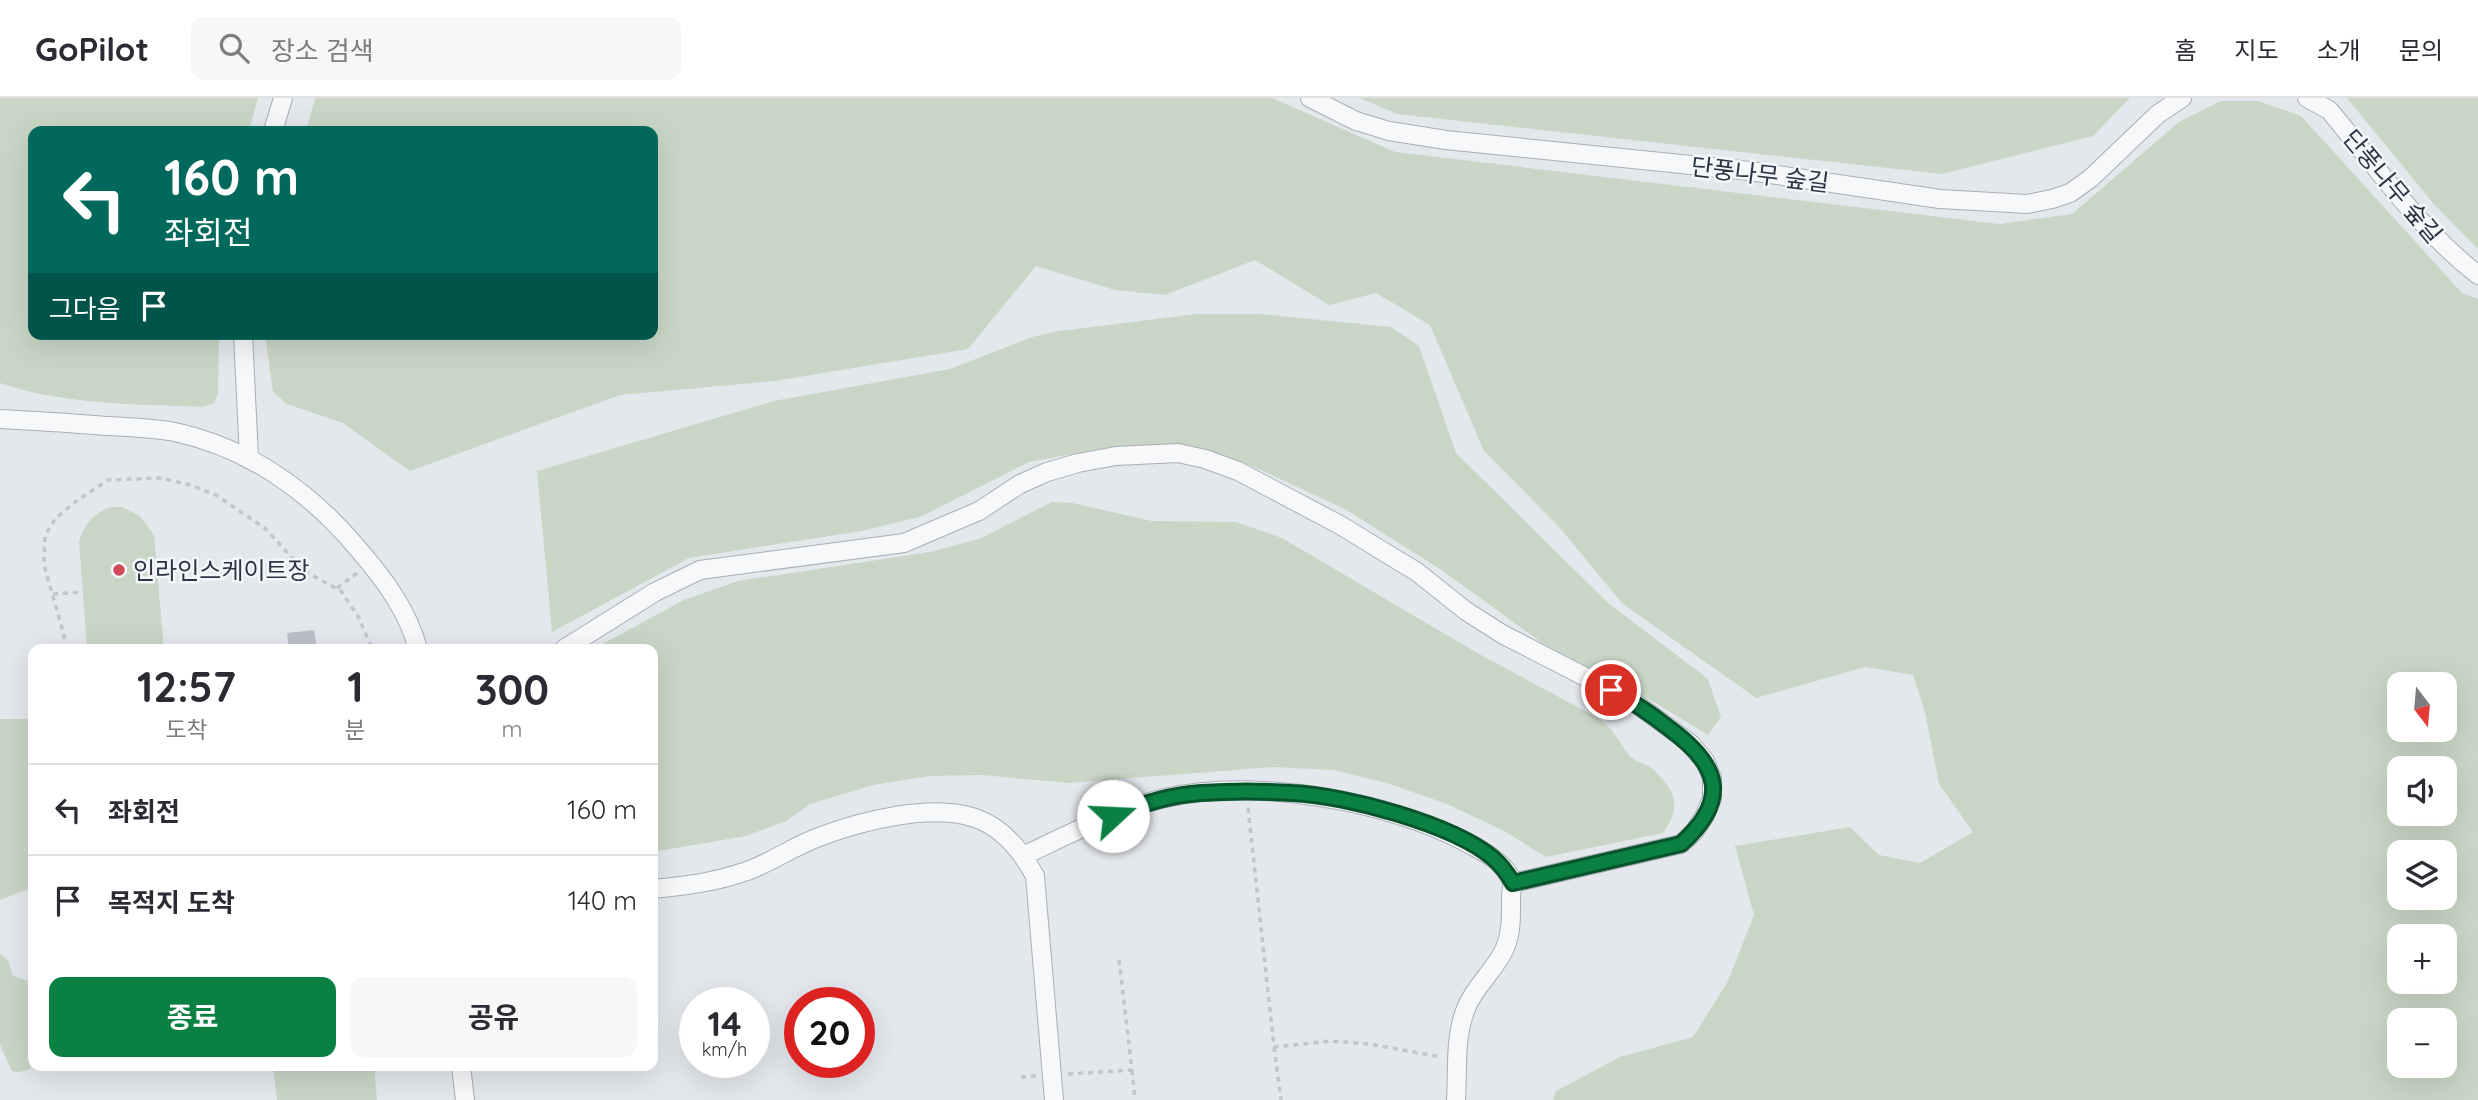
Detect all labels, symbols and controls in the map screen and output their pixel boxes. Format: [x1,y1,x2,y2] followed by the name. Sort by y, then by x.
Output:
[191,17,681,80] search box
[35,28,149,69] text: GoPilot
[215,29,253,67] icon: search
[271,34,374,67] text: 장소 검색
[2174,35,2196,65] text: 홈
[2234,35,2279,65] text: 지도
[2317,35,2361,65] text: 소개
[2399,35,2443,65] text: 문의
[2337,123,2449,249] street label: 단풍나무 숲길
[164,146,299,207] text: 160 m
[1689,151,1831,197] street label: 단풍나무 숲길
[49,154,140,245] icon: left
[164,212,252,252] text: 좌회전
[135,287,173,325] icon: arrive
[49,292,121,325] text: 그다음
[133,555,310,585] place label: 인라인스케이트장
[111,562,127,578] marker: 인라인스케이트장
[137,660,236,713] text: 12:57
[347,660,364,713] text: 1
[1581,660,1641,720] pin
[475,663,549,716] text: 300
[1592,671,1630,709] icon: arrive
[2387,672,2457,742] north arrow
[2387,672,2457,1078] map controls
[501,714,522,743] text: m
[165,715,208,744] text: 도착
[345,715,366,744] text: 분
[2387,756,2457,826] button: sound
[1076,779,1150,853] position arrow
[49,791,87,829] icon: left
[567,793,637,826] text: 160 m
[108,795,180,828] text: 좌회전
[2387,840,2457,910] button: layers
[49,882,87,920] icon: arrive
[568,884,637,917] text: 140 m
[108,886,235,919] text: 목적지 도착
[2387,924,2457,994] button: +
[49,977,336,1057] button: 종료
[350,977,637,1057] button: 공유
[784,987,875,1078] speed limit sign: 20
[707,1001,742,1045] text: 14
[2387,1008,2457,1078] button: −
[702,1038,747,1061] text: km/h

